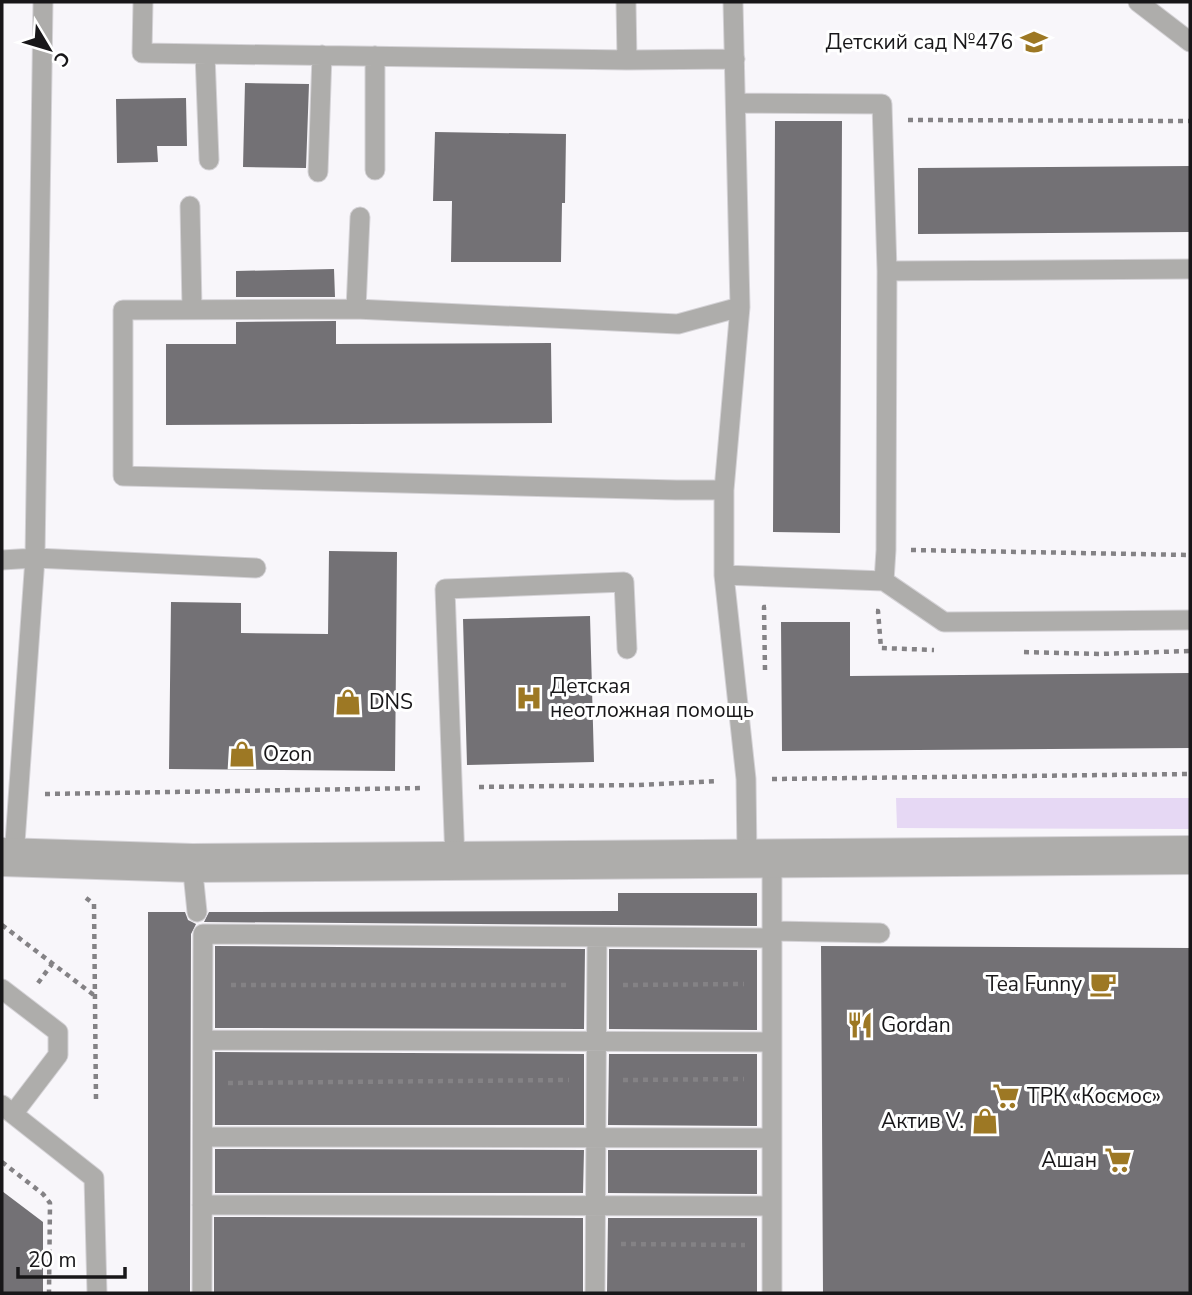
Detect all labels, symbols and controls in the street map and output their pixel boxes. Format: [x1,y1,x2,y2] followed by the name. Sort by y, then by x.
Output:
[14,14,84,84] north arrow
[1019,27,1049,57] school or university icon: Детский сад №476
[826,28,1013,56] place label: Детский сад №476
[47,46,76,72] text: С
[550,672,754,724] place label: Детская неотложная помощь
[514,683,544,713] hospital icon: Детская неотложная помощь
[333,687,363,717] shop icon: DNS
[369,688,413,716] place label: DNS
[227,739,257,769] shop icon: Ozon
[263,740,312,768] place label: Ozon
[1088,969,1118,999] cafe icon: Tea Funny
[986,970,1082,998] place label: Tea Funny
[845,1010,875,1040] restaurant icon: Gordan
[881,1011,951,1039] place label: Gordan
[991,1081,1021,1111] supermarket icon: ТРК «Космос»
[1027,1082,1161,1110] place label: ТРК «Космос»
[970,1106,1000,1136] shop icon: Актив V.
[881,1107,964,1135] place label: Актив V.
[1103,1145,1133,1175] supermarket icon: Ашан
[1041,1146,1097,1174] place label: Ашан
[18,1236,124,1280] scale bar
[28,1246,77,1274] text: 20 m

